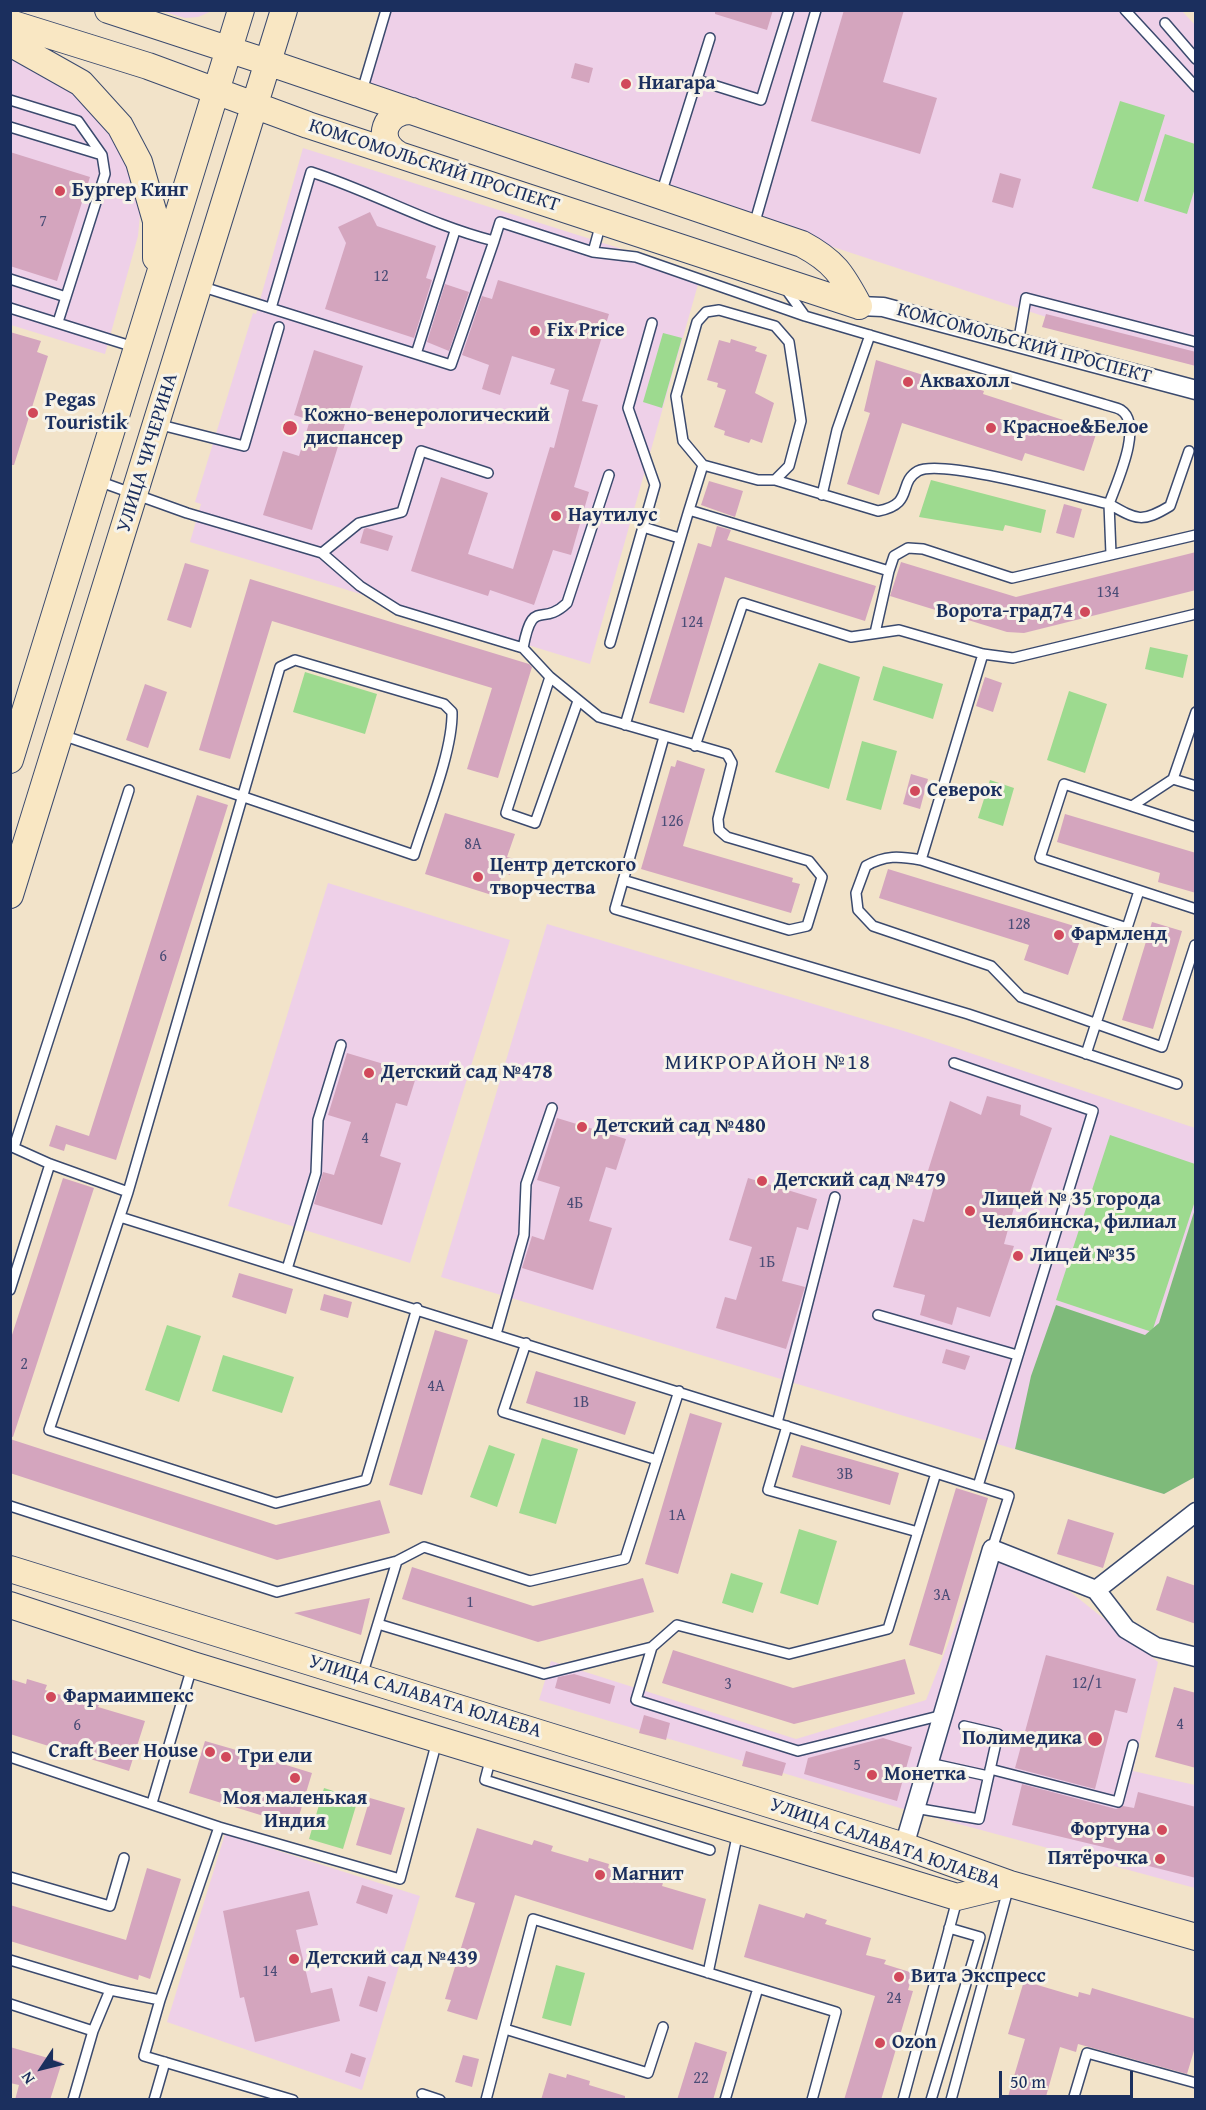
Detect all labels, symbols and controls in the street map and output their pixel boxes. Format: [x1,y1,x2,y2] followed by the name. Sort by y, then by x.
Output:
[638,72,716,96] place label: Ниагара
[619,77,633,91] marker: Ниагара
[305,114,563,218] street label: КОМСОМОЛЬСКИЙ ПРОСПЕКТ
[72,179,188,203] place label: Бургер Кинг
[53,184,67,198] marker: Бургер Кинг
[39,212,47,232] house number: 7
[373,267,389,287] house number: 12
[894,298,1154,390] street label: КОМСОМОЛЬСКИЙ ПРОСПЕКТ
[547,319,625,343] place label: Fix Price
[528,324,542,338] marker: Fix Price
[112,370,184,536] street label: УЛИЦА ЧИЧЕРИНА
[920,370,1010,394] place label: Аквахолл
[901,375,915,389] marker: Аквахолл
[45,389,127,436] place label: Pegas Touristik
[304,404,550,451] place label: Кожно-венерологический диспансер
[26,406,40,420] marker: Pegas Touristik
[1003,416,1148,440] place label: Красное&Белое
[281,419,299,437] marker: Кожно-венерологический диспансер
[984,421,998,435] marker: Красное&Белое
[568,504,657,528] place label: Наутилус
[549,509,563,523] marker: Наутилус
[1096,583,1120,603] house number: 134
[936,600,1073,624] place label: Ворота-град74
[1078,605,1092,619] marker: Ворота-град74
[680,613,704,633] house number: 124
[927,779,1002,803] place label: Северок
[908,784,922,798] marker: Северок
[660,812,684,832] house number: 126
[464,835,482,855] house number: 8А
[490,854,636,901] place label: Центр детского творчества
[471,870,485,884] marker: Центр детского творчества
[1007,915,1031,935] house number: 128
[1071,923,1167,947] place label: Фармленд
[1052,928,1066,942] marker: Фармленд
[159,947,167,967] house number: 6
[665,1050,871,1076] district label: МИКРОРАЙОН №18
[381,1061,553,1085] place label: Детский сад №478
[362,1066,376,1080] marker: Детский сад №478
[594,1115,766,1139] place label: Детский сад №480
[575,1120,589,1134] marker: Детский сад №480
[361,1129,369,1149] house number: 4
[774,1169,946,1193] place label: Детский сад №479
[755,1174,769,1188] marker: Детский сад №479
[982,1188,1177,1235] place label: Лицей № 35 города Челябинска, филиал
[567,1194,583,1214] house number: 4Б
[963,1204,977,1218] marker: Лицей № 35 города Челябинска, филиал
[1030,1244,1136,1268] place label: Лицей №35
[1011,1249,1025,1263] marker: Лицей №35
[759,1253,775,1273] house number: 1Б
[20,1355,28,1375] house number: 2
[427,1377,445,1397] house number: 4А
[573,1393,589,1413] house number: 1В
[837,1465,853,1485] house number: 3В
[668,1506,686,1526] house number: 1А
[933,1586,951,1606] house number: 3А
[466,1593,474,1613] house number: 1
[306,1650,544,1744] street label: УЛИЦА САЛАВАТА ЮЛАЕВА
[1072,1674,1102,1694] house number: 12/1
[724,1675,732,1695] house number: 3
[63,1685,194,1709] place label: Фармаимпекс
[44,1690,58,1704] marker: Фармаимпекс
[1176,1715,1184,1735] house number: 4
[73,1716,81,1736] house number: 6
[962,1727,1082,1751] place label: Полимедика
[1086,1730,1104,1748] marker: Полимедика
[48,1740,198,1764] place label: Craft Beer House
[203,1745,217,1759] marker: Craft Beer House
[238,1745,312,1769] place label: Три ели
[219,1750,233,1764] marker: Три ели
[853,1756,861,1776] house number: 5
[884,1763,966,1787] place label: Монетка
[865,1768,879,1782] marker: Монетка
[288,1771,302,1785] marker: Моя маленькая Индия
[223,1787,367,1834] place label: Моя маленькая Индия
[767,1793,1003,1895] street label: УЛИЦА САЛАВАТА ЮЛАЕВА
[1071,1818,1150,1842] place label: Фортуна
[1155,1823,1169,1837] marker: Фортуна
[1048,1847,1148,1871] place label: Пятёрочка
[1153,1852,1167,1866] marker: Пятёрочка
[612,1863,684,1887] place label: Магнит
[593,1868,607,1882] marker: Магнит
[306,1947,478,1971] place label: Детский сад №439
[287,1952,301,1966] marker: Детский сад №439
[262,1962,278,1982] house number: 14
[911,1965,1046,1989] place label: Вита Экспресс
[892,1970,906,1984] marker: Вита Экспресс
[886,1989,902,2009] house number: 24
[892,2031,937,2055] place label: Ozon
[873,2036,887,2050] marker: Ozon
[12,2038,72,2098] north arrow
[1002,2059,1136,2097] scale bar
[14,2067,40,2090] text: N
[1010,2068,1046,2095] text: 50 m
[693,2069,709,2089] house number: 22

